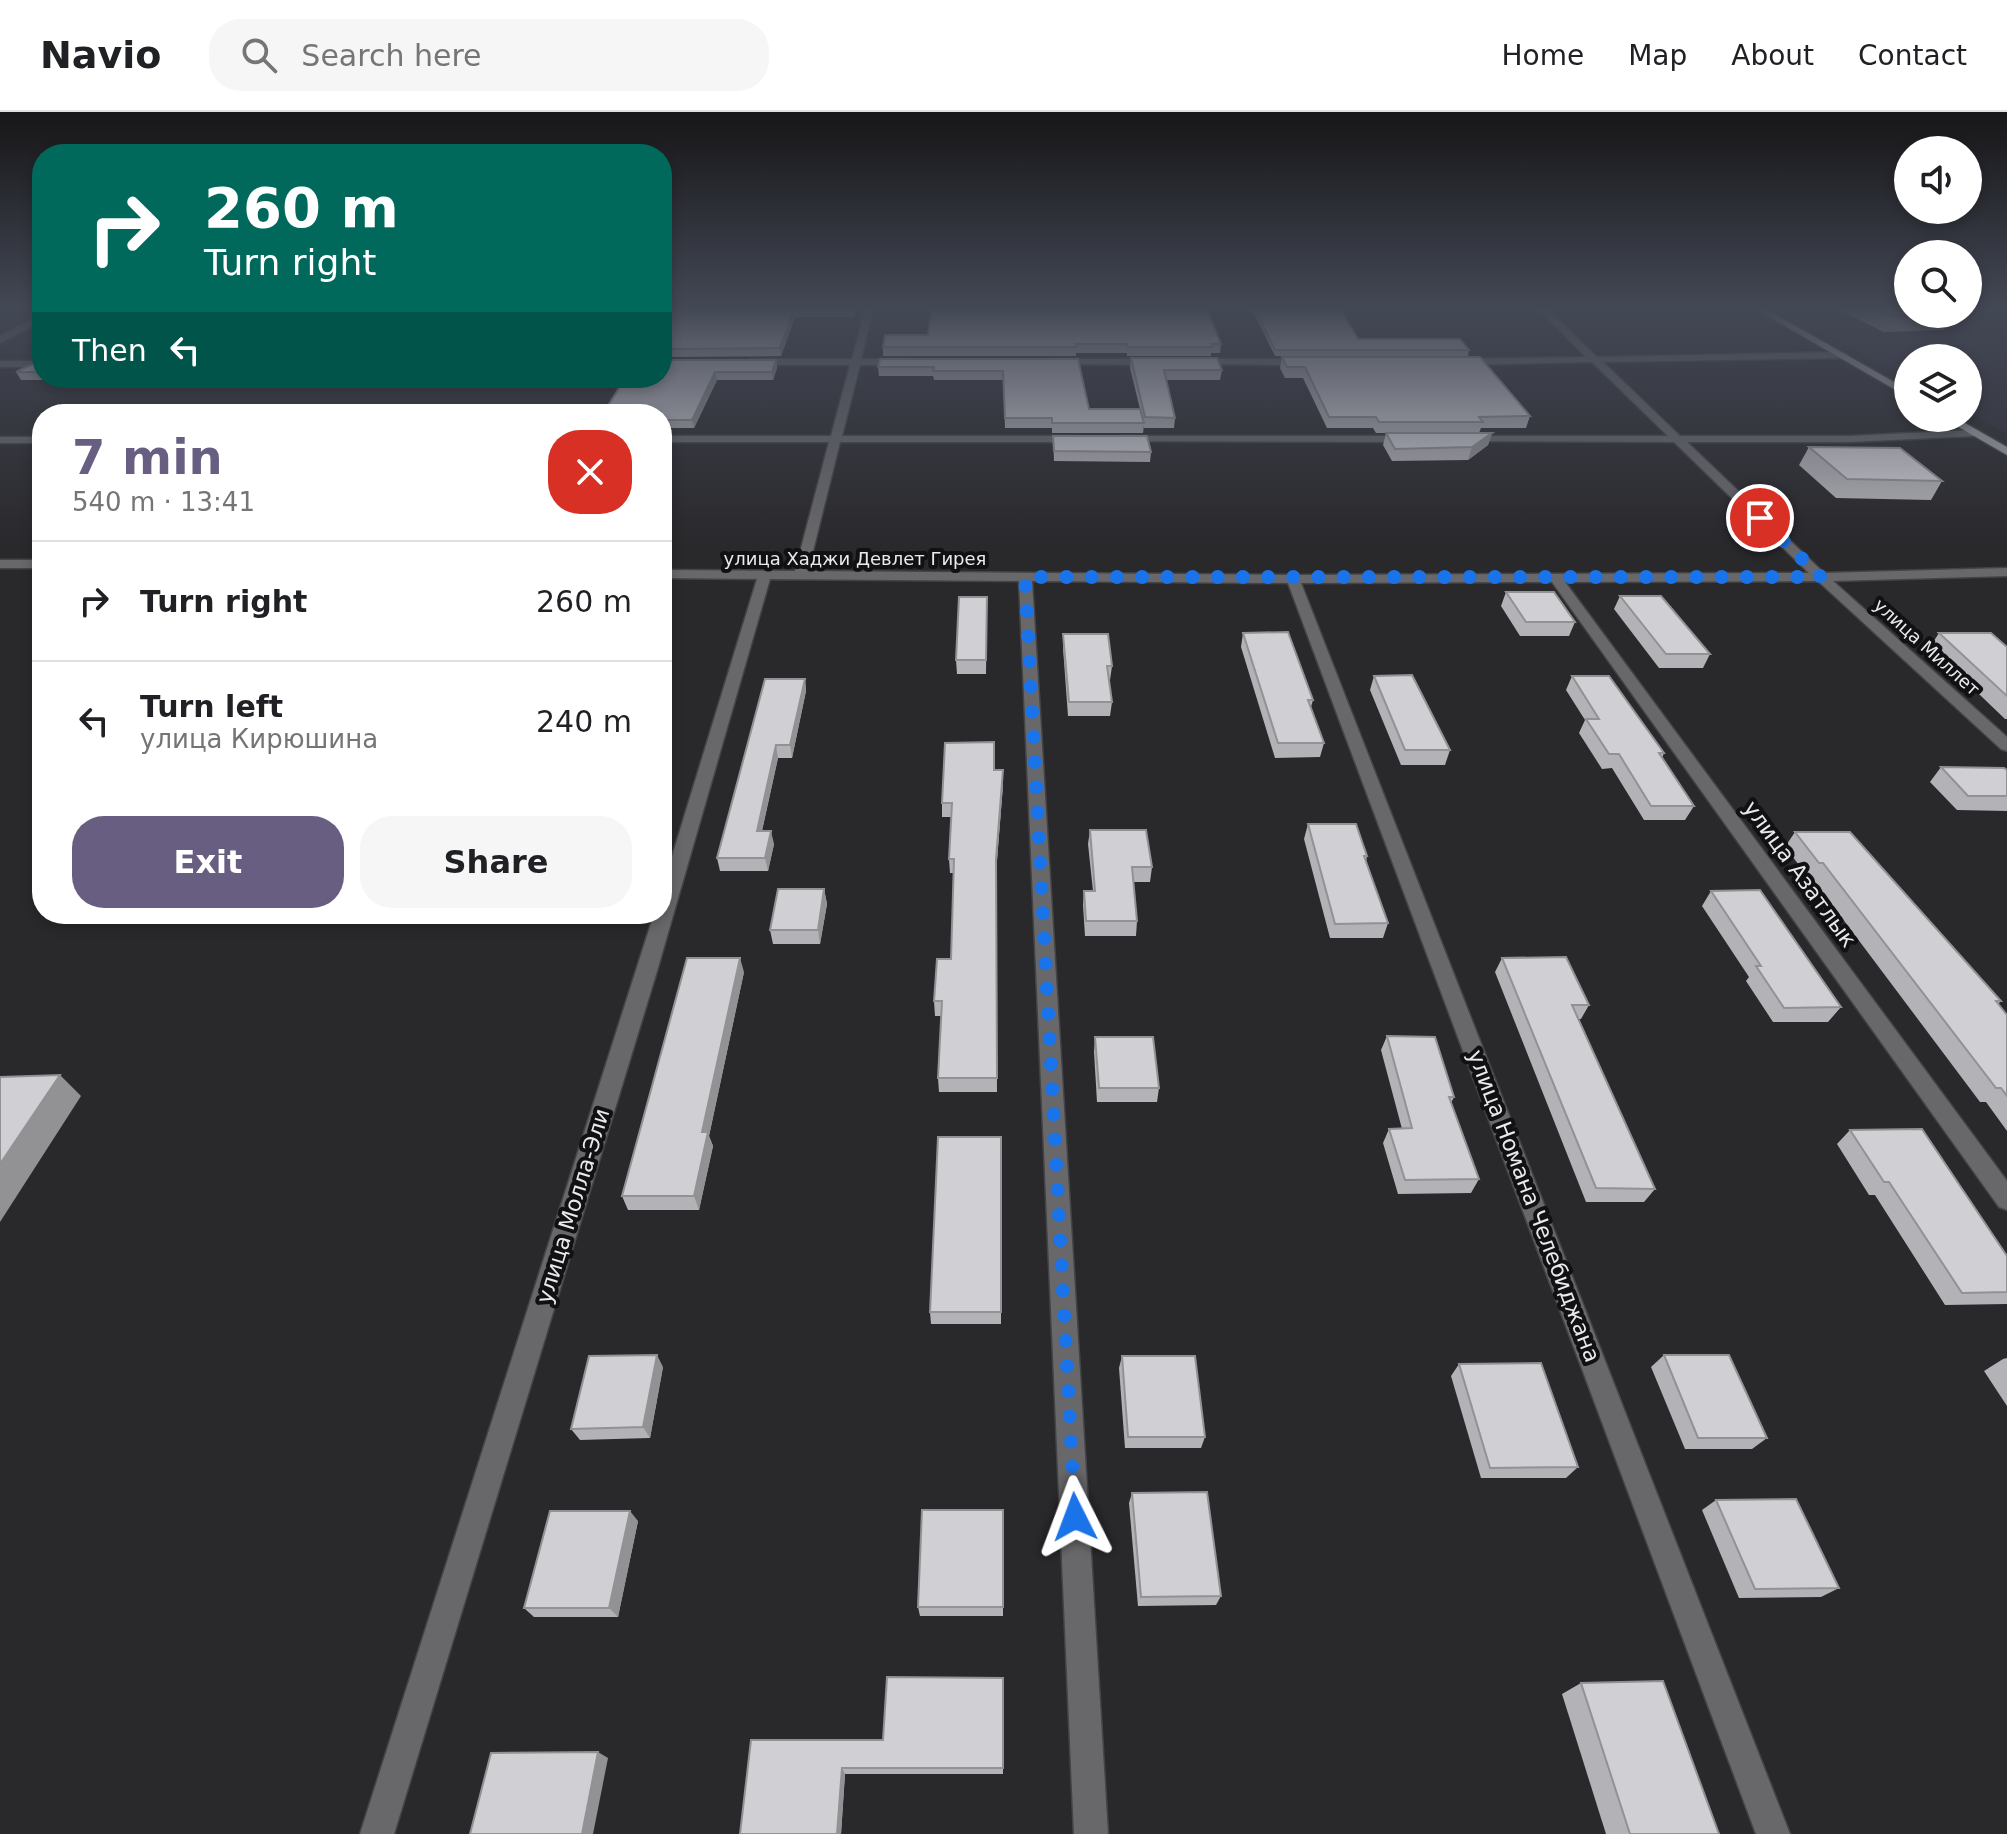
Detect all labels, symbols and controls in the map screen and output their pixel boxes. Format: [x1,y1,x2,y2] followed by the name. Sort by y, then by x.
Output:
[209,19,769,91] search box
[40,33,161,77] text: Navio
[237,33,281,77] icon: search
[301,38,482,73] text: Search here
[1501,39,1584,72] text: Home
[1628,39,1687,72] text: Map
[1731,39,1814,72] text: About
[1858,39,1967,72] text: Contact
[1894,136,1982,432] map controls
[1894,136,1982,224] button: sound
[204,175,399,240] text: 260 m
[72,176,176,280] icon: right
[1894,240,1982,328] button: search
[204,242,376,283] text: Turn right
[163,328,207,372] icon: left
[72,333,147,368] text: Then
[1894,344,1982,432] button: layers
[72,429,223,485] text: 7 min
[548,430,632,514] button: close
[1726,484,1794,552] pin
[72,487,255,517] text: 540 m · 13:41
[1738,496,1782,540] icon: arrive
[724,548,986,569] street label: улица Хаджи Девлет Гирея
[72,579,116,623] icon: right
[140,584,307,619] text: Turn right
[536,584,632,619] text: 260 m
[1870,594,1984,700] street label: улица Миллет
[140,689,283,724] text: Turn left
[72,699,116,743] icon: left
[536,704,632,739] text: 240 m
[140,724,378,754] text: улица Кирюшина
[1739,796,1861,952] street label: улица Азатлык
[72,816,344,908] button: Exit
[360,816,632,908] button: Share
[1463,1046,1605,1366] street label: улица Номана Челебиджана
[531,1105,615,1307] street label: улица Молла-Эли
[1033,1475,1117,1559] position arrow

